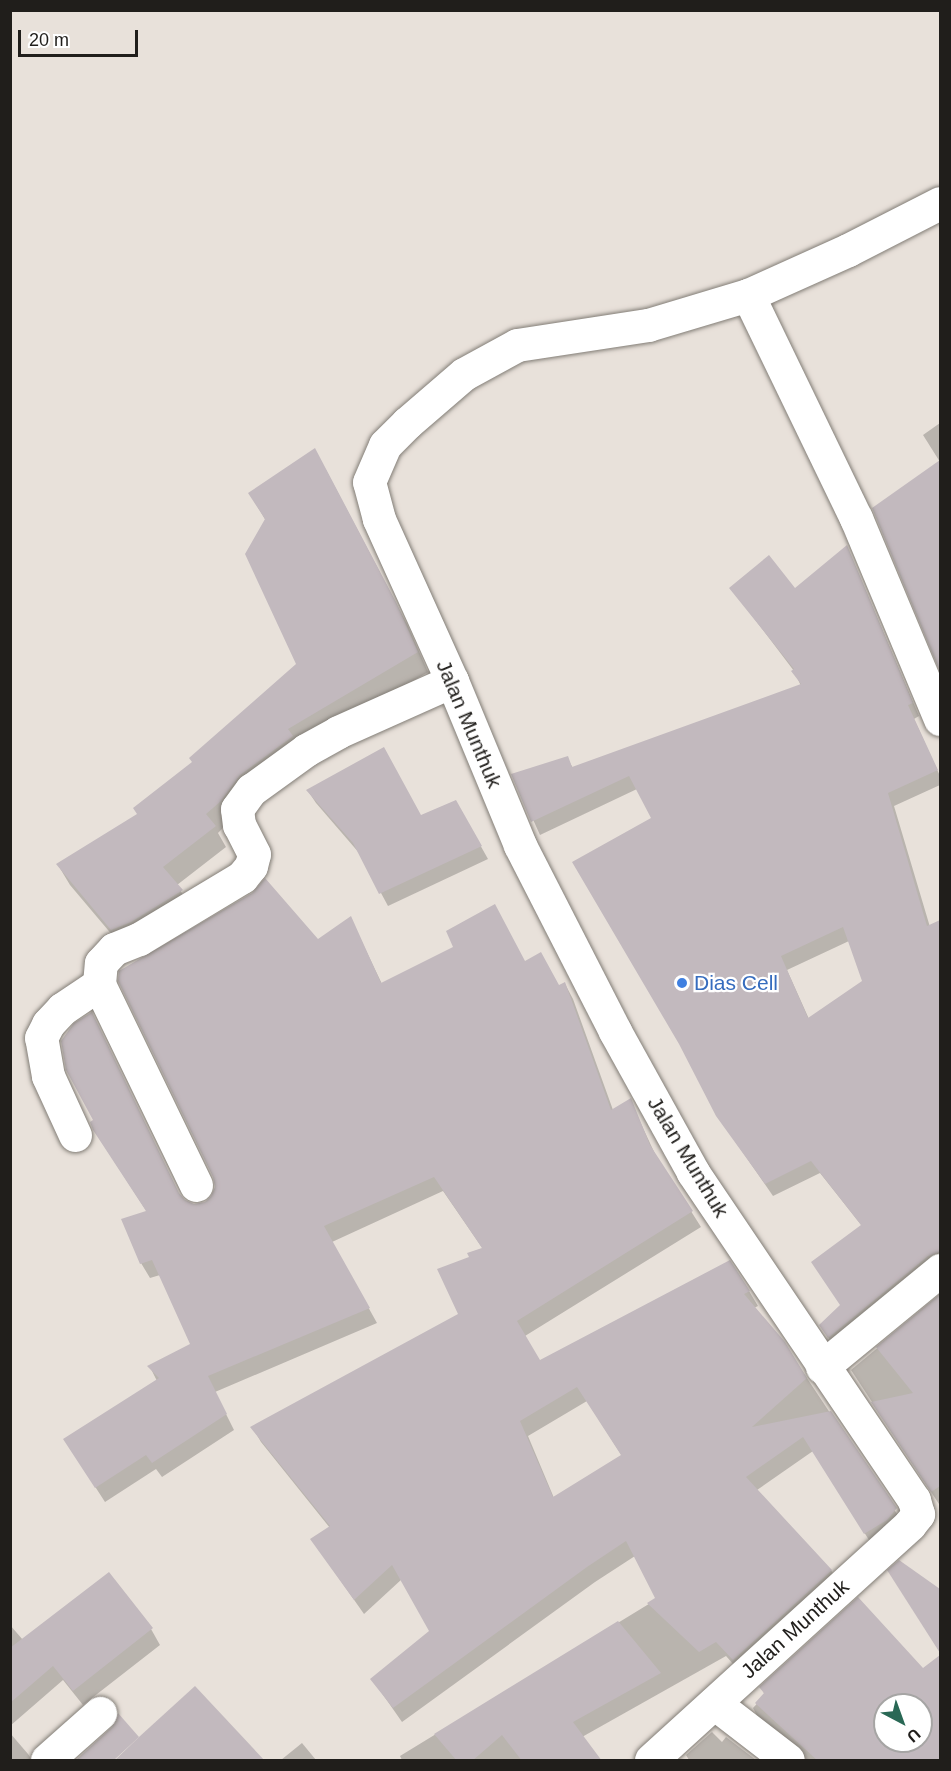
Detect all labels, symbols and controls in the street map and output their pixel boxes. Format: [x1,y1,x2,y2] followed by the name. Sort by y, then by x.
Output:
[21,18,141,56] scale bar
[29,30,69,50] text: 20 m
[431,656,507,792] street label: Jalan Munthuk
[694,970,778,996] place label: Dias Cell
[675,976,689,990] marker: Dias Cell
[642,1092,734,1222] street label: Jalan Munthuk
[736,1574,854,1684] street label: Jalan Munthuk
[873,1693,933,1753] north arrow
[904,1725,924,1746] text: U

